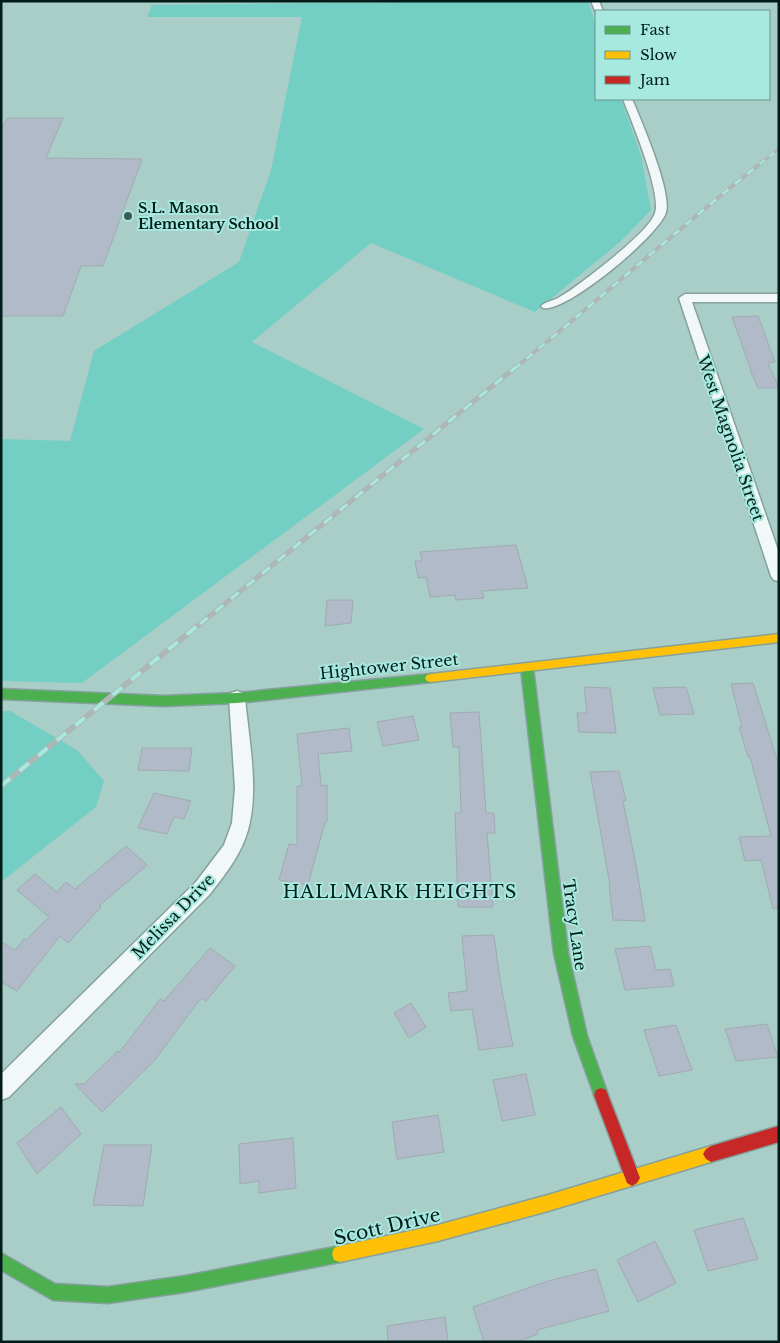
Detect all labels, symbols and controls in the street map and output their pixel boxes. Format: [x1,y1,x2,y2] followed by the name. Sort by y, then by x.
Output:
[595,10,770,100] legend
[640,20,671,39] text: Fast
[640,45,677,64] text: Slow
[638,70,670,89] text: Jam
[138,199,279,233] place label: S.L. Mason Elementary School
[122,210,134,222] marker: S.L. Mason Elementary School
[693,351,769,524] street label: West Magnolia Street
[319,649,459,683] street label: Hightower Street
[127,869,219,963] street label: Melissa Drive
[559,878,591,972] street label: Tracy Lane
[283,881,517,903] district label: HALLMARK HEIGHTS
[331,1203,443,1250] street label: Scott Drive

